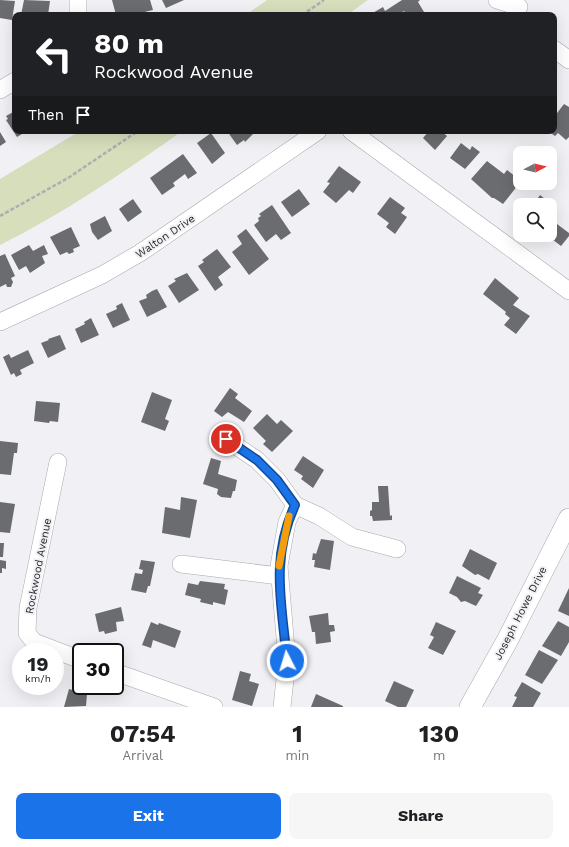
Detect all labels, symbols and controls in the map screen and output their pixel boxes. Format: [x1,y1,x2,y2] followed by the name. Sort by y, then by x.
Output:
[94,27,164,60] text: 80 m
[28,28,80,80] icon: left
[94,61,253,82] text: Rockwood Avenue
[72,104,94,126] icon: arrive
[28,106,64,124] text: Then
[513,146,557,190] north arrow
[513,146,557,242] map controls
[513,198,557,242] button: search
[133,212,197,261] street label: Walton Drive
[209,422,243,456] pin
[215,428,237,450] icon: arrive
[23,517,54,615] street label: Rockwood Avenue
[491,564,550,662] street label: Joseph Howe Drive
[266,640,308,682] position arrow
[72,643,124,695] speed limit sign: 30
[28,652,48,676] text: 19
[25,673,51,684] text: km/h
[110,720,176,748] text: 07:54
[292,720,303,748] text: 1
[419,720,459,748] text: 130
[122,748,163,763] text: Arrival
[285,748,309,763] text: min
[433,748,445,763] text: m
[16,793,281,839] button: Exit
[289,793,553,839] button: Share

